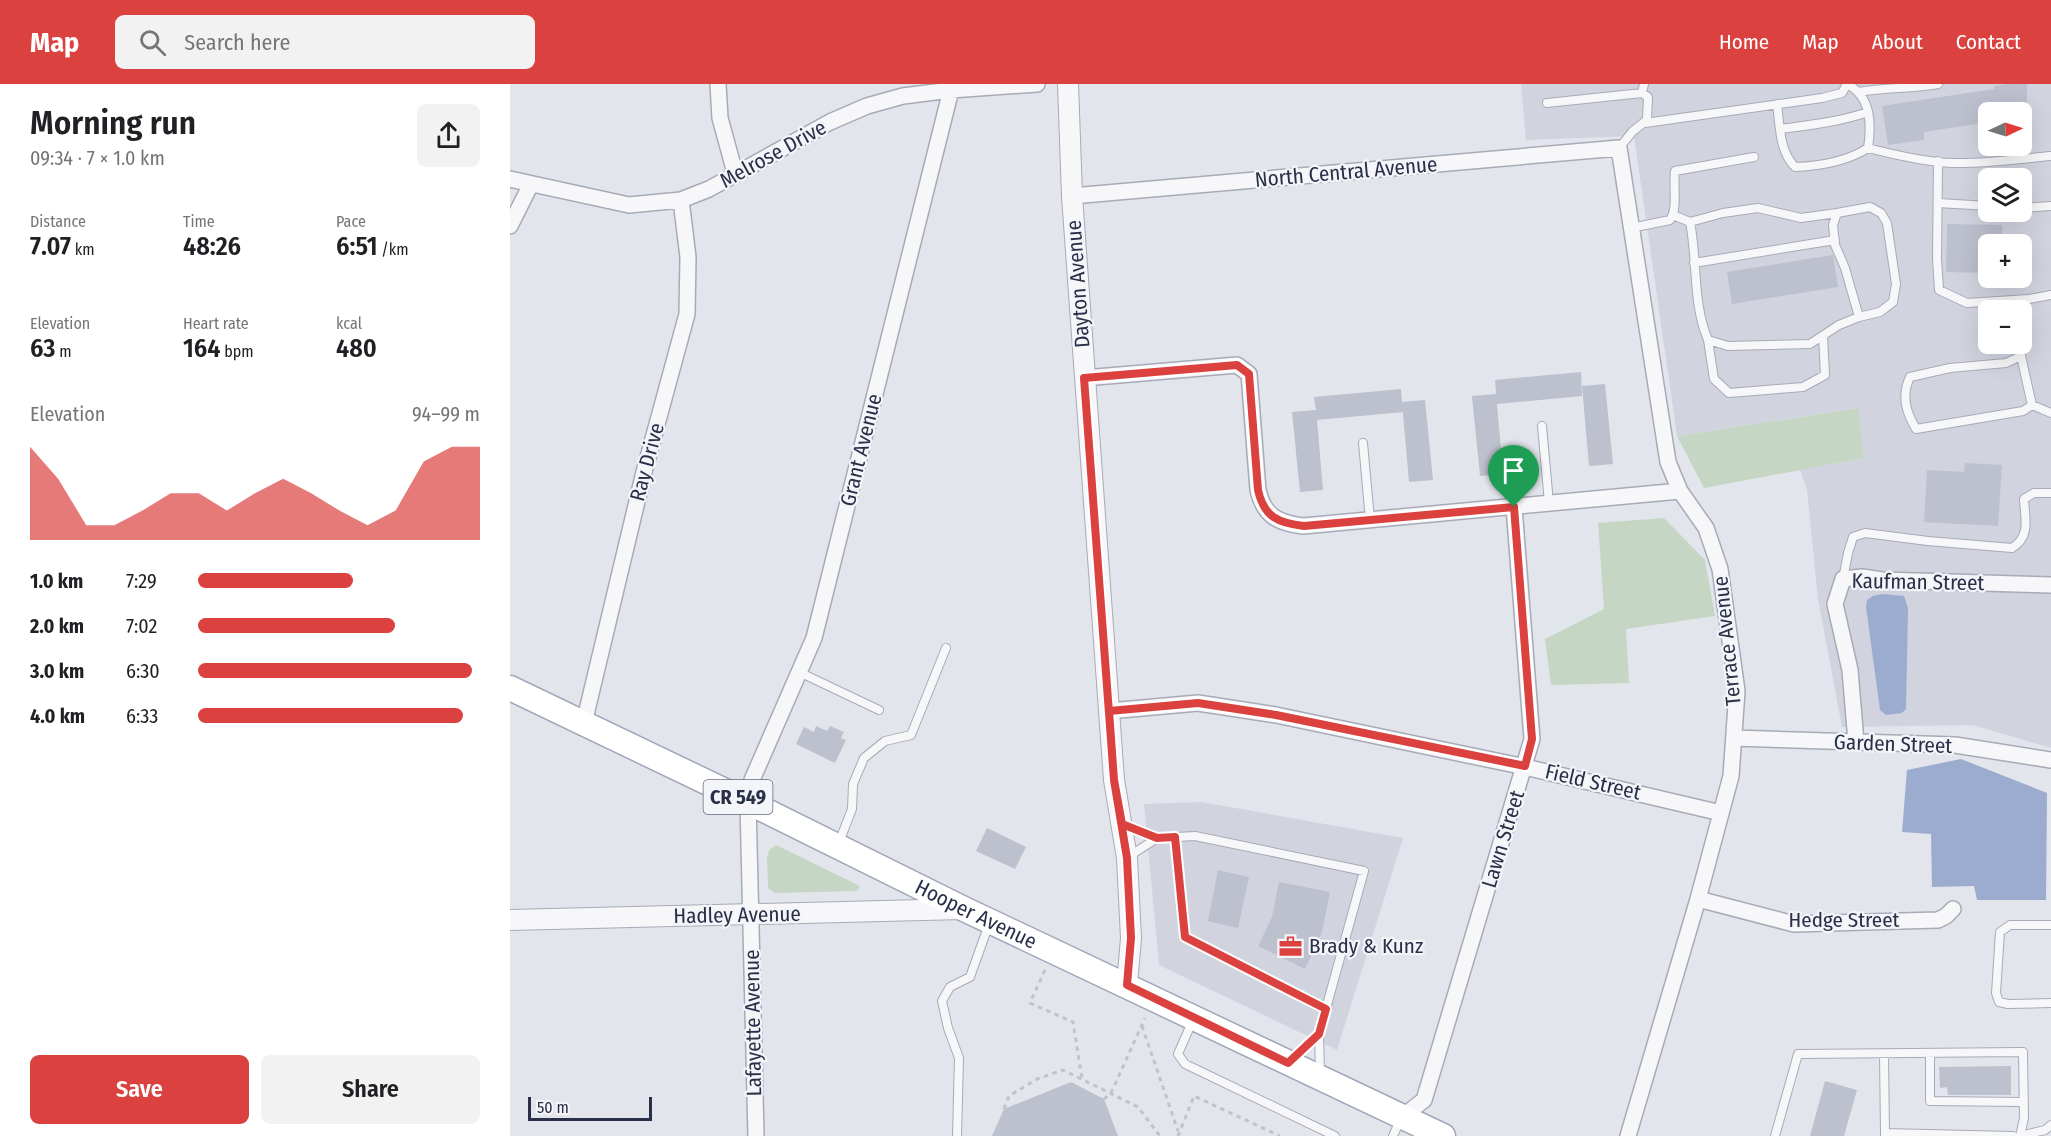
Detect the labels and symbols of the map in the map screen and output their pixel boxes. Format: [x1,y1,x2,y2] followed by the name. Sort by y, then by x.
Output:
[1978,102,2032,156] north arrow
[715,114,831,194] street label: Melrose Drive
[1254,151,1438,193] street label: North Central Avenue
[1061,219,1095,349] street label: Dayton Avenue
[834,391,888,509] street label: Grant Avenue
[624,420,670,504] street label: Ray Drive
[1488,445,1539,507] pin
[1851,568,1985,596] street label: Kaufman Street
[1707,575,1747,707] street label: Terrace Avenue
[1833,729,1953,759] street label: Garden Street
[1543,758,1644,806] street label: Field Street
[704,780,772,814] road number: CR 549
[1476,787,1530,891] street label: Lawn Street
[911,874,1041,955] street label: Hooper Avenue
[673,901,801,929] street label: Hadley Avenue
[1789,907,1900,933] street label: Hedge Street
[1278,933,1304,959] office icon: Brady & Kunz
[1309,933,1423,959] place label: Brady & Kunz
[739,949,767,1097] street label: Lafayette Avenue
[528,1094,652,1122] scale bar

